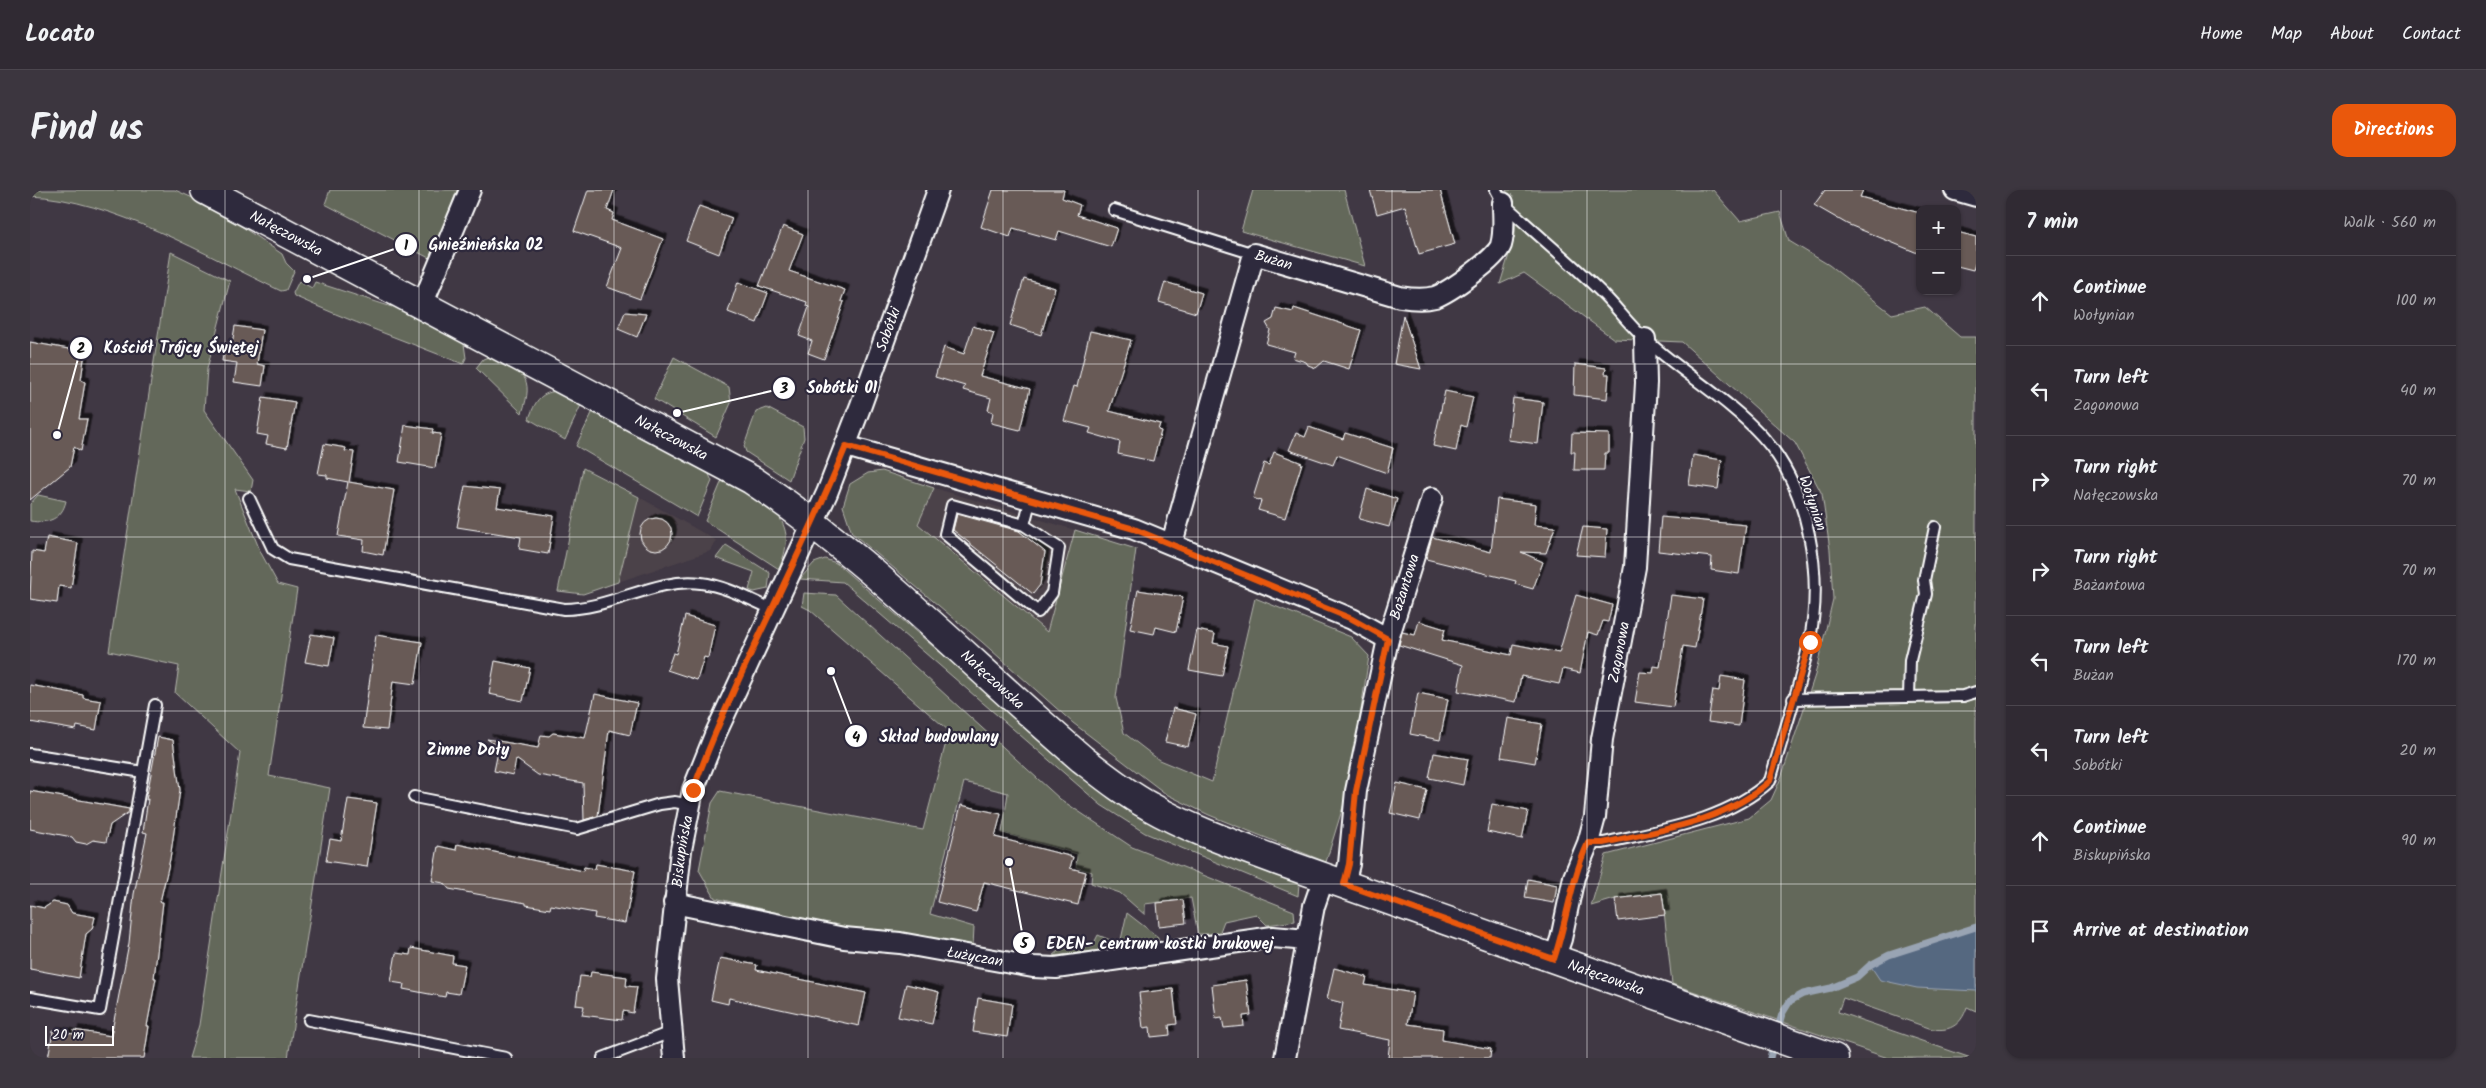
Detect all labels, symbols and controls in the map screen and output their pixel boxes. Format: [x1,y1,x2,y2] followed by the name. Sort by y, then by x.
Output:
[25,15,95,54] text: Locato
[2200,20,2243,49] text: Home
[2271,20,2302,49] text: Map
[2330,20,2374,49] text: About
[2402,20,2461,49] text: Contact
[30,102,143,158] text: Find us
[2332,104,2456,157] button: Directions
[245,205,327,263] street label: Nałęczowska
[1916,205,1961,295] map controls
[1916,205,1961,250] button: +
[2026,206,2078,239] text: 7 min
[2343,210,2436,235] text: Walk · 560 m
[393,229,553,260] callout: Gnieźnieńska 02
[429,233,543,258] text: Gnieźnieńska 02
[404,234,409,258] text: 1
[1252,244,1295,278] street label: Bużan
[1916,250,1961,295] button: −
[2073,273,2146,303] text: Continue
[2026,287,2054,315] icon: ahead
[2396,288,2436,313] text: 100 m
[870,303,909,355] street label: Sobótki
[2073,303,2134,328] text: Wołynian
[68,332,268,363] callout: Kościół Trójcy Świętej
[104,336,259,361] text: Kościół Trójcy Świętej
[77,337,86,361] text: 2
[2073,363,2148,393] text: Turn left
[771,372,887,403] callout: Sobótki 01
[807,376,878,401] text: Sobótki 01
[779,377,788,401] text: 3
[2026,377,2054,405] icon: left
[2400,378,2436,403] text: 40 m
[2073,393,2139,418] text: Zagonowa
[630,409,712,468] street label: Nałęczowska
[2073,453,2158,483] text: Turn right
[2026,467,2054,495] icon: right
[2401,468,2436,493] text: 70 m
[1791,472,1833,534] street label: Wołynian
[2073,483,2158,508] text: Nałęczowska
[2073,543,2158,573] text: Turn right
[1384,551,1427,623] street label: Bażantowa
[2026,557,2054,585] icon: right
[2401,558,2436,583] text: 70 m
[2073,573,2145,598] text: Bażantowa
[1602,619,1637,685] street label: Zagonowa
[1799,631,1822,654] route start
[2073,633,2148,663] text: Turn left
[954,644,1030,716] street label: Nałęczowska
[2026,647,2054,675] icon: left
[2396,648,2436,673] text: 170 m
[2073,663,2114,688] text: Bużan
[844,721,1008,752] callout: Skład budowlany
[2073,723,2148,753] text: Turn left
[879,725,999,750] text: Skład budowlany
[852,726,860,750] text: 4
[2026,737,2054,765] icon: left
[427,738,510,763] district label: Zimne Doły
[2400,738,2436,763] text: 20 m
[2073,753,2122,778] text: Sobótki
[682,779,705,802] route end
[666,813,701,889] street label: Biskupińska
[2073,813,2146,843] text: Continue
[2026,827,2054,855] icon: ahead
[2401,828,2436,853] text: 90 m
[2073,843,2151,868] text: Biskupińska
[2073,916,2249,946] text: Arrive at destination
[2026,917,2054,945] icon: arrive
[1012,928,1283,959] callout: EDEN- centrum kostki brukowej
[1019,932,1029,956] text: 5
[1047,932,1274,957] text: EDEN- centrum kostki brukowej
[945,941,1005,974] street label: Łużyczan
[1564,954,1647,1003] street label: Nałęczowska
[45,1023,114,1046] scale bar
[52,1024,84,1046] text: 20 m

